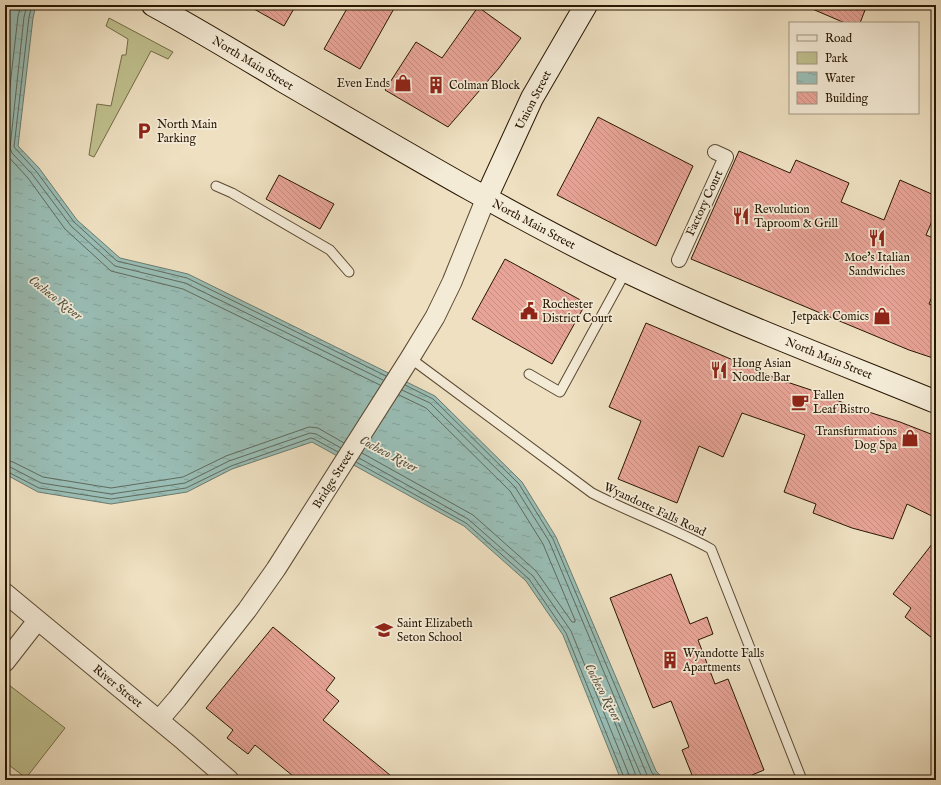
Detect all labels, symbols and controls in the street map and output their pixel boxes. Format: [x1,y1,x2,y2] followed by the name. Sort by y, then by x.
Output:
[789,22,919,114] legend
[825,31,853,46] text: Road
[209,33,296,94] street label: North Main Street
[825,51,848,66] text: Park
[512,68,555,132] street label: Union Street
[825,71,856,86] text: Water
[393,73,413,93] shop icon: Even Ends
[426,75,446,95] building icon: Colman Block
[337,76,390,91] place label: Even Ends
[449,78,521,93] place label: Colman Block
[825,91,869,106] text: Building
[157,117,218,146] place label: North Main Parking
[134,121,154,141] parking icon: North Main Parking
[683,168,726,239] street label: Factory Court
[489,196,578,253] street label: North Main Street
[754,202,839,232] place label: Revolution Taproom & Grill
[731,206,751,226] restaurant icon: Revolution Taproom & Grill
[867,228,887,248] restaurant icon: Moe's Italian Sandwiches
[844,250,910,279] place label: Moe's Italian Sandwiches
[25,272,86,325] water label: Cocheco River
[542,297,612,326] place label: Rochester District Court
[519,301,539,321] public building icon: Rochester District Court
[872,306,892,326] shop icon: Jetpack Comics
[790,309,869,325] place label: Jetpack Comics
[783,334,875,383] street label: North Main Street
[732,356,792,385] place label: Hong Asian Noodle Bar
[709,360,729,380] restaurant icon: Hong Asian Noodle Bar
[813,388,870,417] place label: Fallen Leaf Bistro
[790,392,810,412] cafe icon: Fallen Leaf Bistro
[815,424,898,454] place label: Transfurmations Dog Spa
[900,428,920,448] shop icon: Transfurmations Dog Spa
[356,432,421,477] water label: Cocheco River
[309,447,357,511] street label: Bridge Street
[601,479,709,540] street label: Wyandotte Falls Road
[397,616,473,645] place label: Saint Elizabeth Seton School
[374,620,394,640] school or university icon: Saint Elizabeth Seton School
[682,646,764,676] place label: Wyandotte Falls Apartments
[660,650,680,670] building icon: Wyandotte Falls Apartments
[580,661,625,725] water label: Cocheco River
[90,662,146,711] street label: River Street

